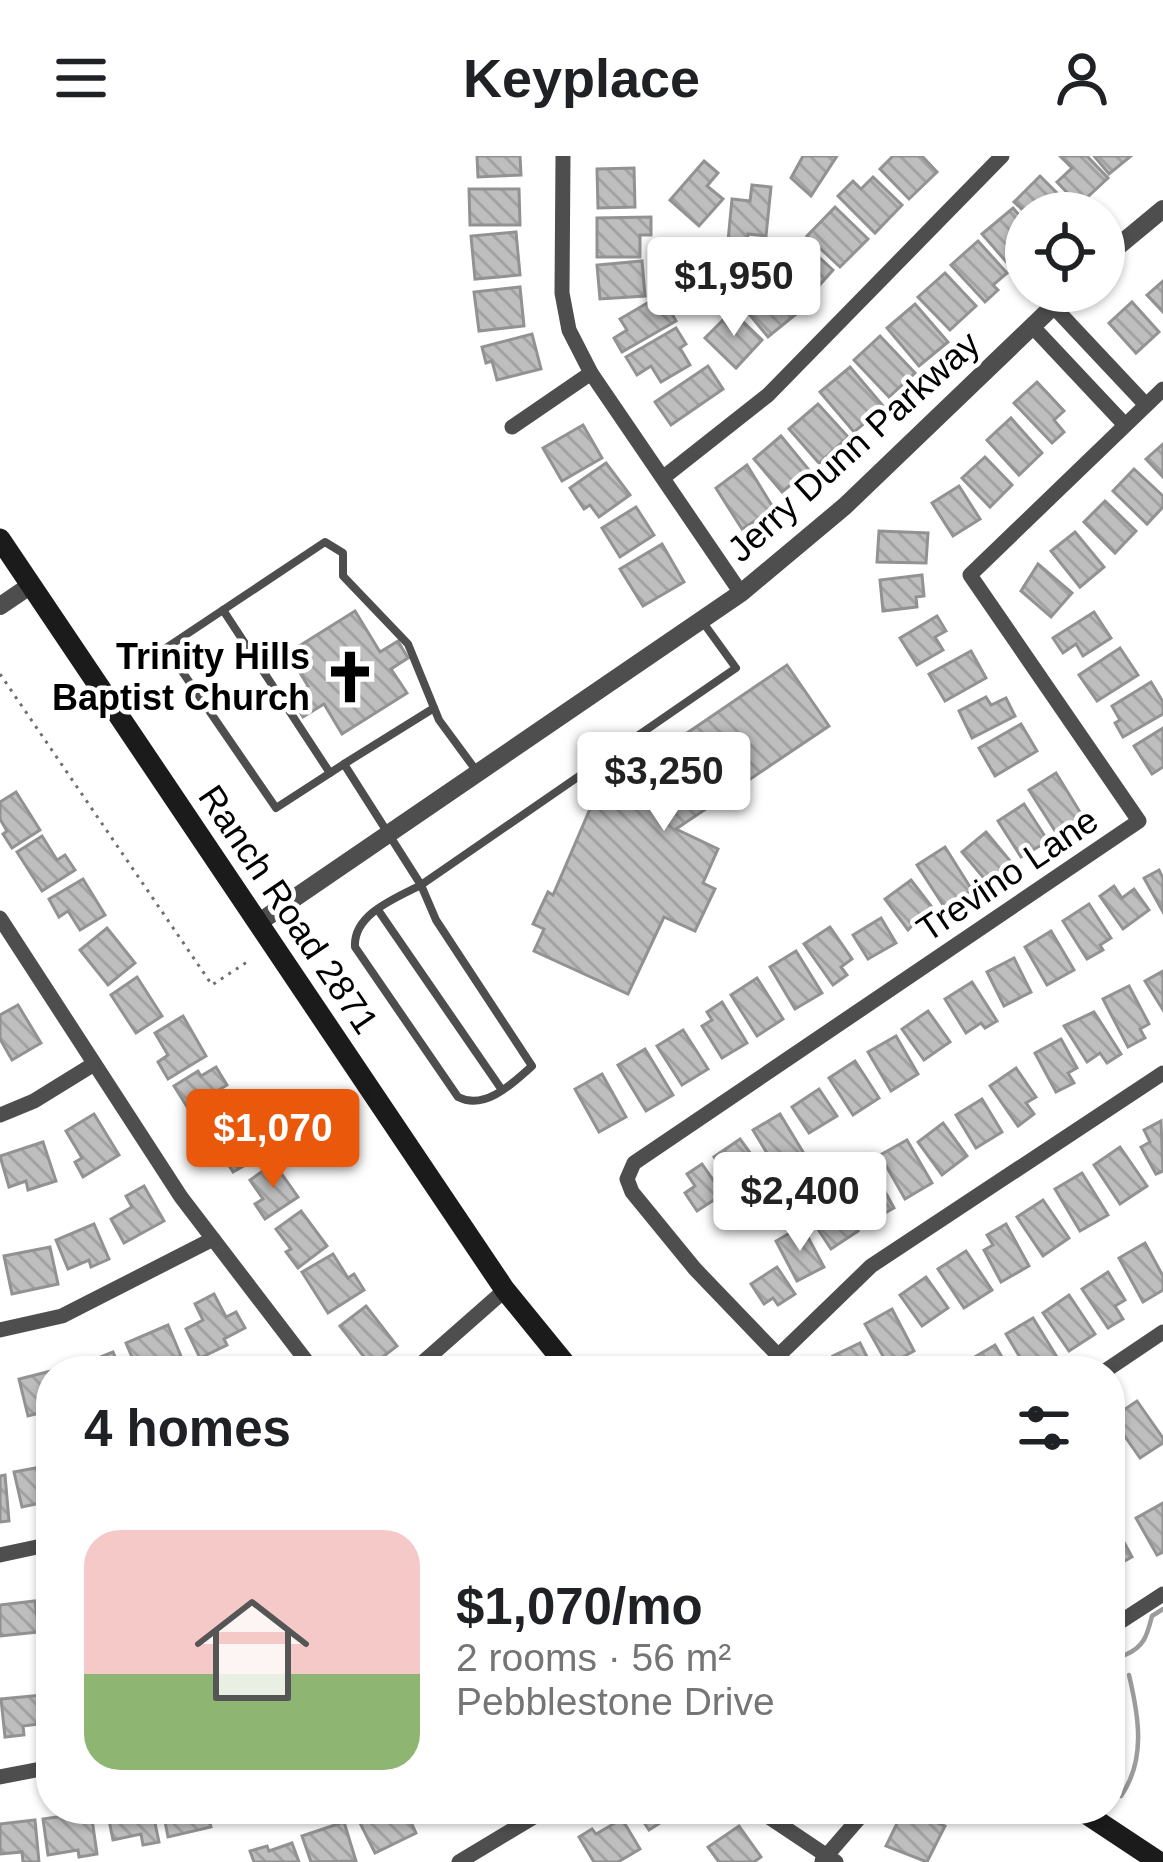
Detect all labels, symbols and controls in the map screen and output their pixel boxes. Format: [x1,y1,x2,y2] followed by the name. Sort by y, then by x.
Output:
[48,45,114,111] icon: menu
[1049,45,1115,111] icon: person
[463,48,700,108] text: Keyplace
[1005,192,1125,312] map controls
[1005,192,1125,312] button: locate
[636,237,832,339] pin: $1,950
[674,254,794,297] text: $1,950
[719,323,987,570] street label: Jerry Dunn Parkway
[52,636,310,718] place label: Trinity Hills Baptist Church
[321,648,379,706] church icon: Trinity Hills Baptist Church
[566,732,762,834] pin: $3,250
[604,749,724,792] text: $3,250
[190,778,387,1041] street label: Ranch Road 2871
[909,799,1105,950] street label: Trevino Lane
[175,1089,371,1191] pin: $1,070
[213,1106,333,1149] text: $1,070
[702,1152,898,1254] pin: $2,400
[740,1169,860,1212] text: $2,400
[1011,1395,1077,1461] icon: filters
[84,1400,291,1457] text: 4 homes
[180,1578,324,1722] icon: home
[456,1578,703,1635] text: $1,070/mo
[456,1636,731,1679] text: 2 rooms · 56 m²
[456,1680,775,1723] text: Pebblestone Drive

